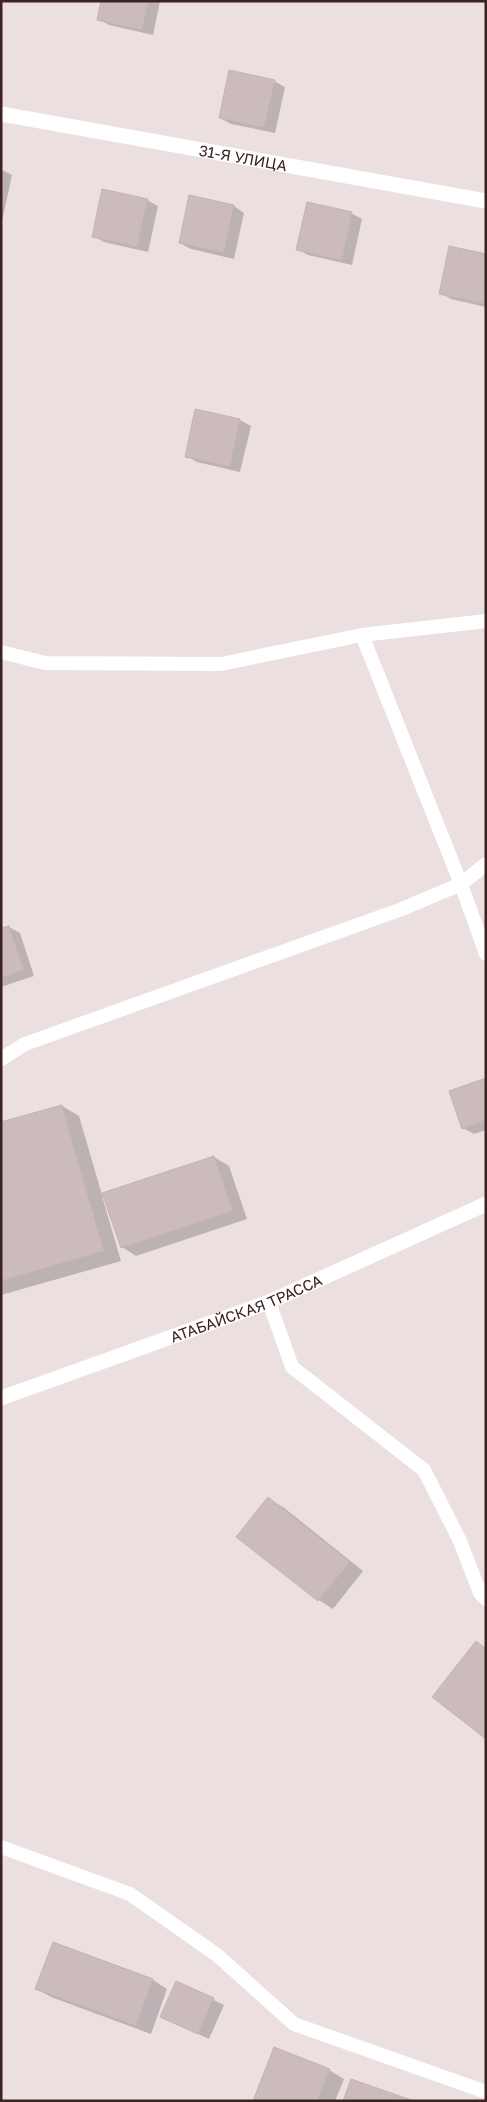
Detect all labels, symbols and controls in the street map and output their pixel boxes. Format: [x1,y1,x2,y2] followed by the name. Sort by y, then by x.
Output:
[198,141,289,174] street label: 31-Я УЛИЦА
[168,1270,325,1346] street label: АТАБАЙСКАЯ ТРАССА

